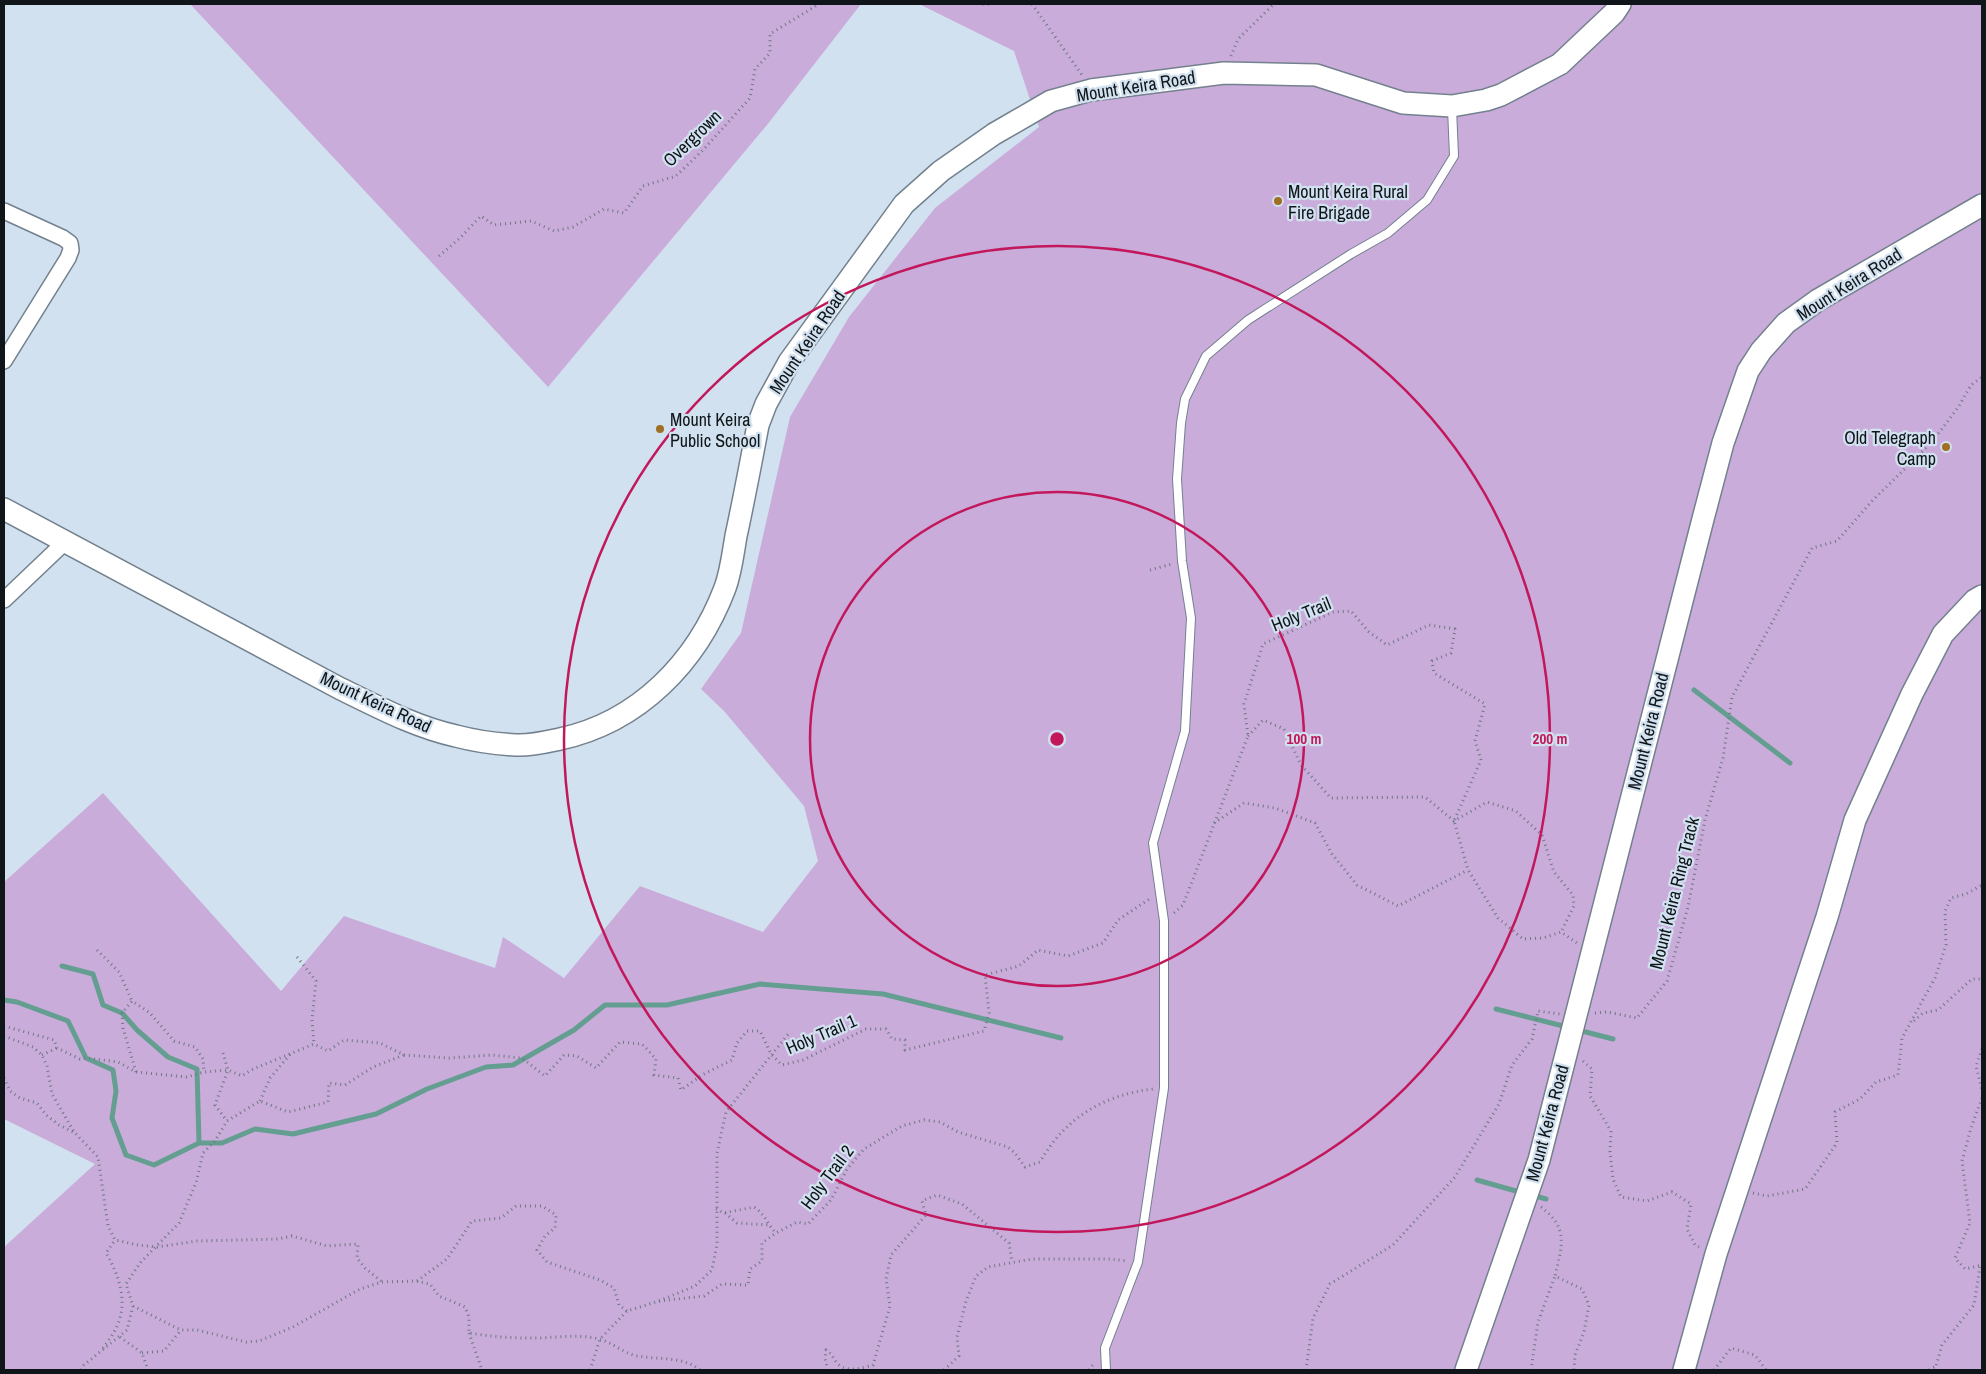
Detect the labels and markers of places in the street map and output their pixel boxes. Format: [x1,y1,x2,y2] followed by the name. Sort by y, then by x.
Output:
[1288,179,1408,225] place label: Mount Keira Rural Fire Brigade
[1272,195,1284,207] marker: Mount Keira Rural Fire Brigade
[670,407,760,453] place label: Mount Keira Public School
[654,423,666,435] marker: Mount Keira Public School
[1844,425,1936,471] place label: Old Telegraph Camp
[1940,441,1952,453] marker: Old Telegraph Camp
[1048,730,1066,748] centre of rings

